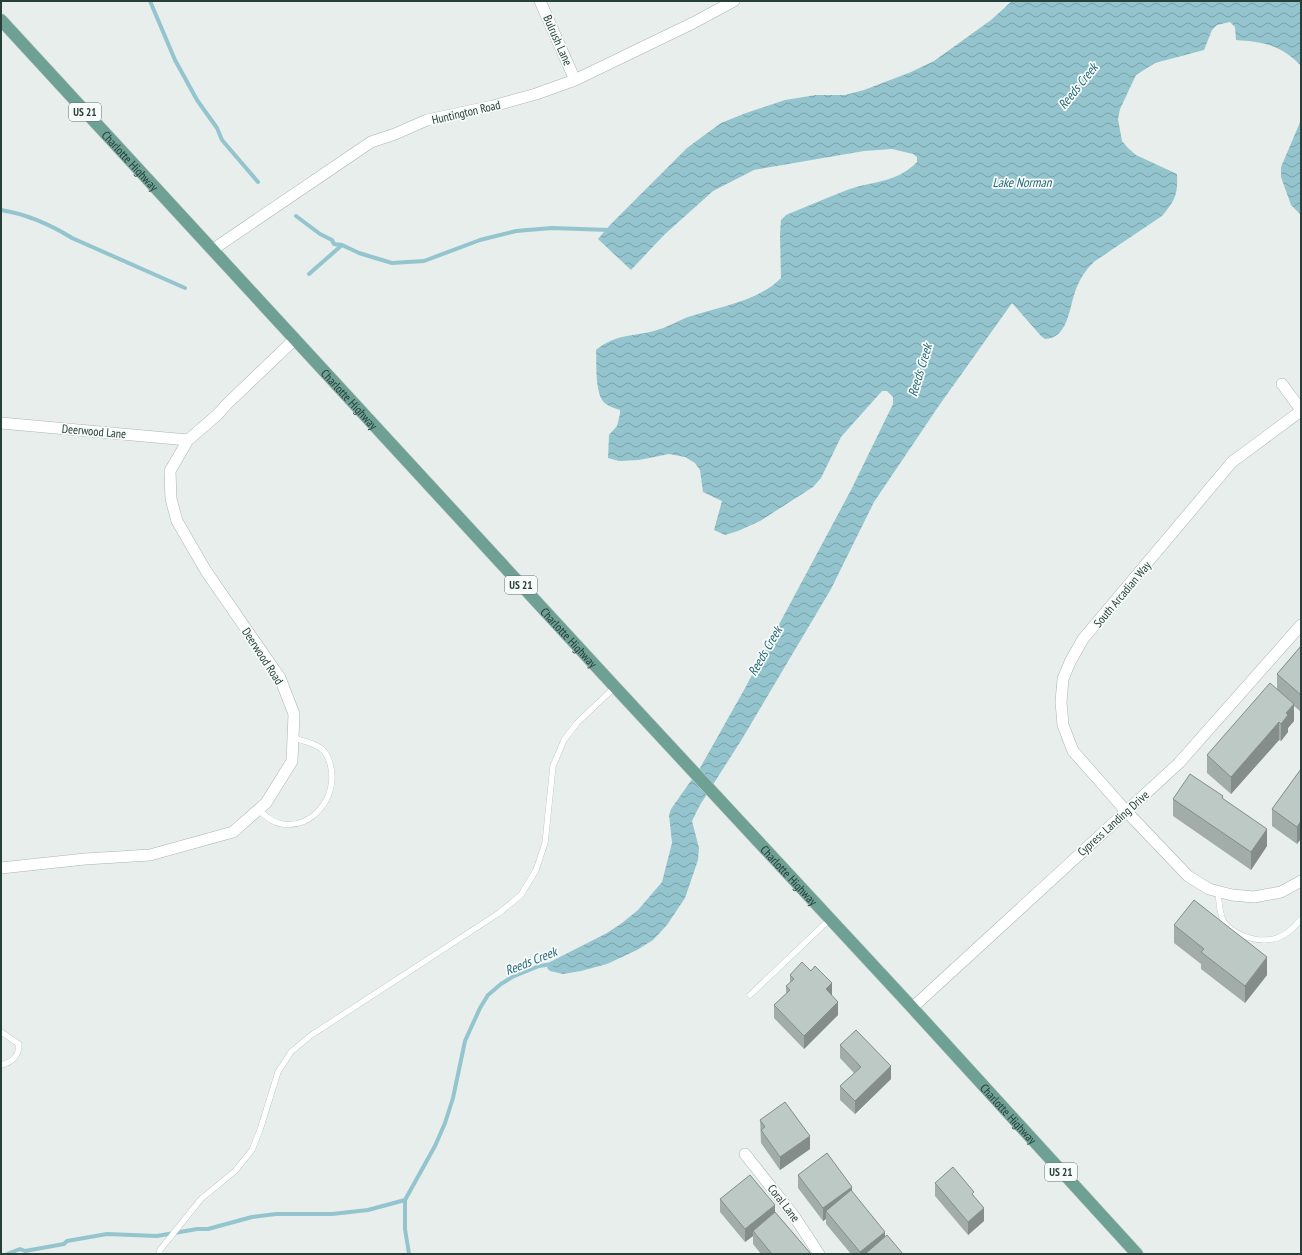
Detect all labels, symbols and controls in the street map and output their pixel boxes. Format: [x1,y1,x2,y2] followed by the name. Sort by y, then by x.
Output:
[540,12,576,68] street label: Bulrush Lane
[1054,58,1103,112] water label: Reeds Creek
[430,97,502,127] street label: Huntington Road
[69,103,101,121] road number: US 21
[99,127,162,194] street label: Charlotte Highway
[993,174,1053,191] water label: Lake Norman
[904,340,937,398] water label: Reeds Creek
[318,366,382,433] street label: Charlotte Highway
[61,421,127,441] street label: Deerwood Lane
[1090,558,1154,630] street label: South Arcadian Way
[505,576,537,594] road number: US 21
[538,604,601,671] street label: Charlotte Highway
[744,622,787,679] water label: Reeds Creek
[239,625,287,687] street label: Deerwood Road
[1074,787,1152,859] street label: Cypress Landing Drive
[758,842,821,909] street label: Charlotte Highway
[503,942,561,979] water label: Reeds Creek
[977,1080,1041,1147] street label: Charlotte Highway
[1045,1163,1077,1181] road number: US 21
[765,1181,803,1225] street label: Coral Lane

